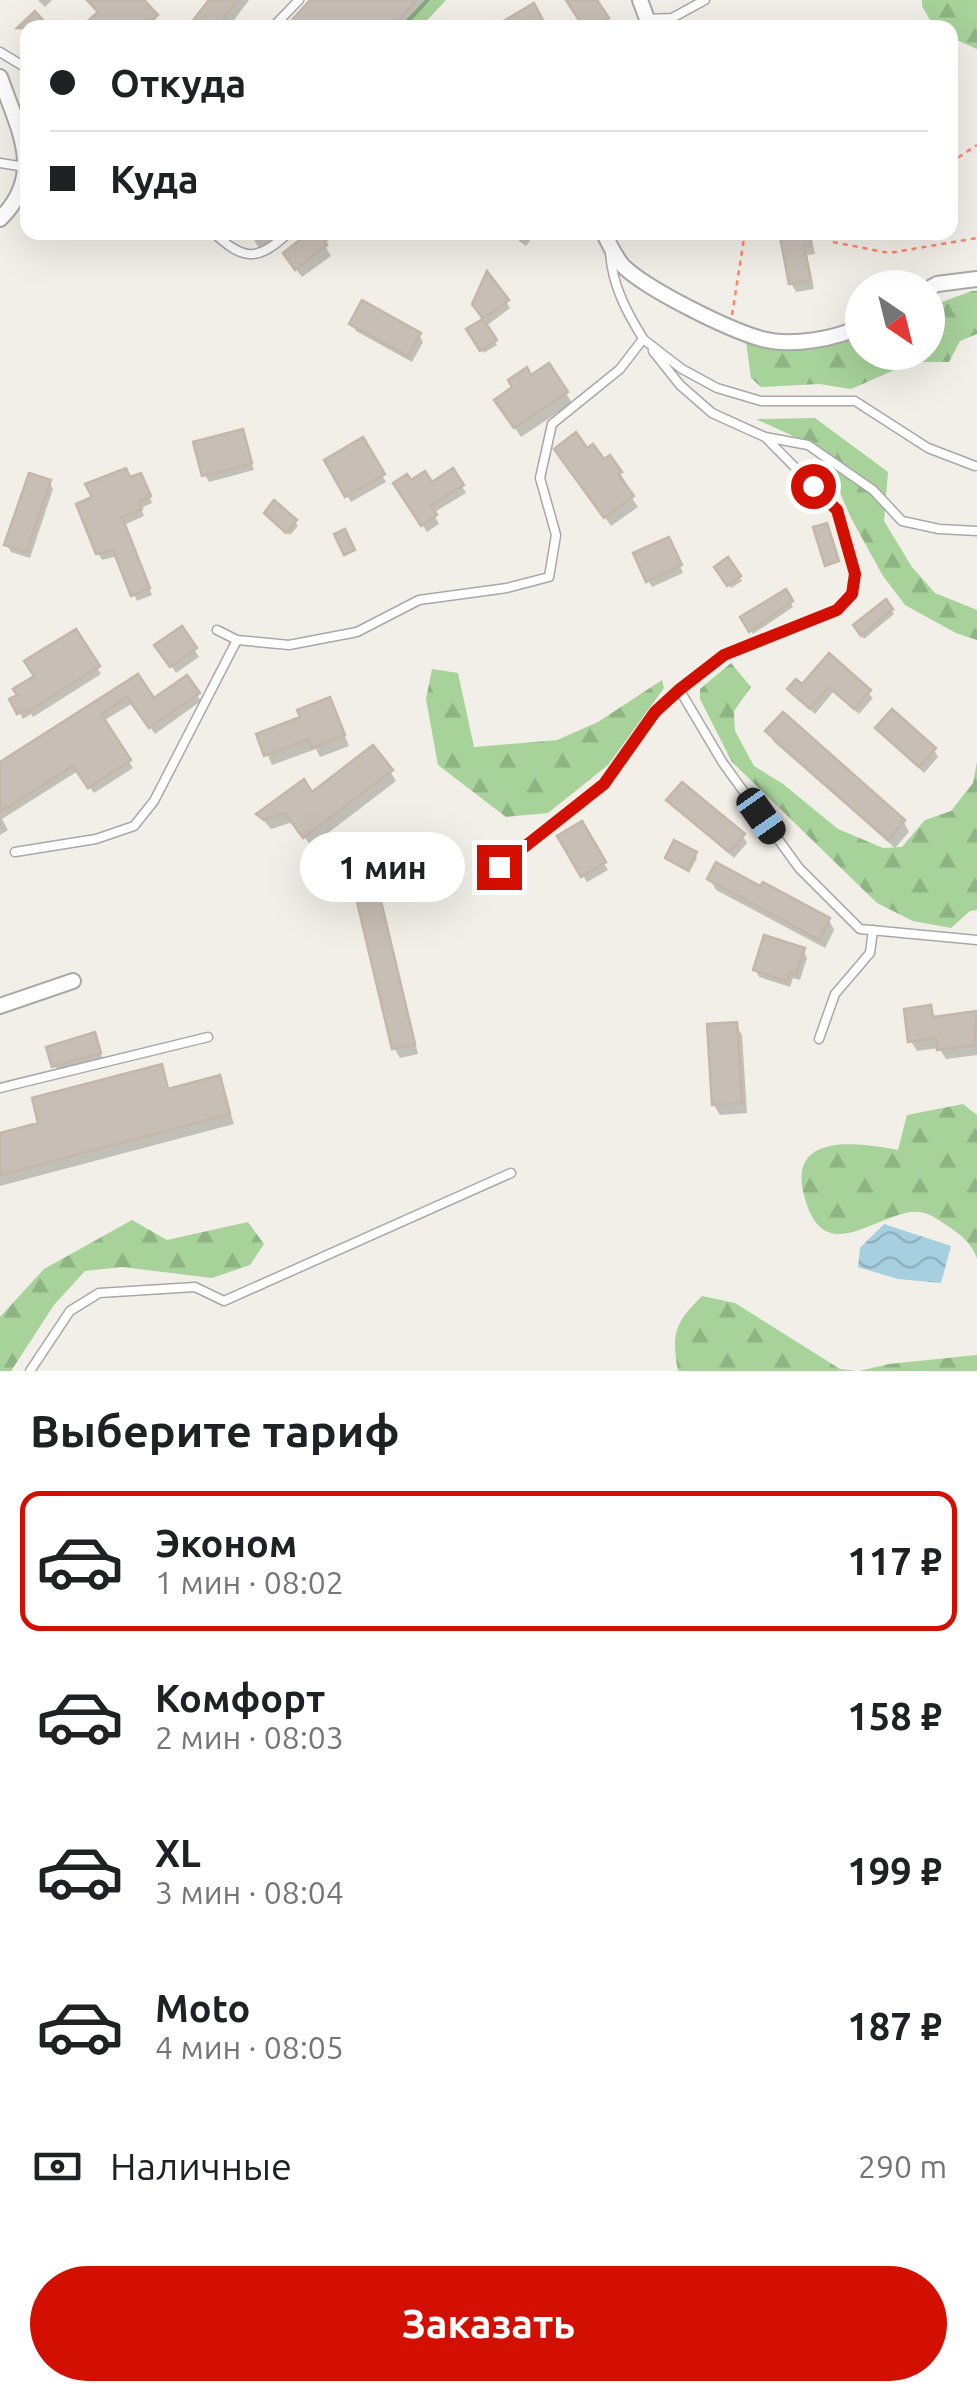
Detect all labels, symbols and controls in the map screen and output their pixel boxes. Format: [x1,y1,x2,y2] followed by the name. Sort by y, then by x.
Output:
[110,62,246,104] text: Откуда
[110,158,199,200] text: Куда
[845,270,945,370] north arrow
[845,270,945,370] map controls
[791,464,836,509] route start
[732,783,790,849] car
[299,832,464,902] callout: 1 мин
[477,845,522,890] route end
[338,849,427,885] text: 1 мин
[30,1405,400,1456] text: Выберите тариф
[35,1516,125,1606] icon: car
[155,1522,297,1564] text: Эконом
[847,1540,942,1582] text: 117 ₽
[155,1564,344,1600] text: 1 мин · 08:02
[35,1671,125,1761] icon: car
[155,1677,325,1719] text: Комфорт
[847,1695,942,1737] text: 158 ₽
[155,1719,344,1755] text: 2 мин · 08:03
[35,1826,125,1916] icon: car
[155,1832,201,1874] text: XL
[847,1850,942,1892] text: 199 ₽
[155,1874,344,1910] text: 3 мин · 08:04
[35,1981,125,2071] icon: car
[155,1987,250,2029] text: Moto
[847,2005,942,2047] text: 187 ₽
[155,2029,344,2065] text: 4 мин · 08:05
[30,2139,85,2194] icon: cash
[110,2145,292,2187] text: Наличные
[858,2148,947,2184] text: 290 m
[30,2266,947,2381] button: Заказать

